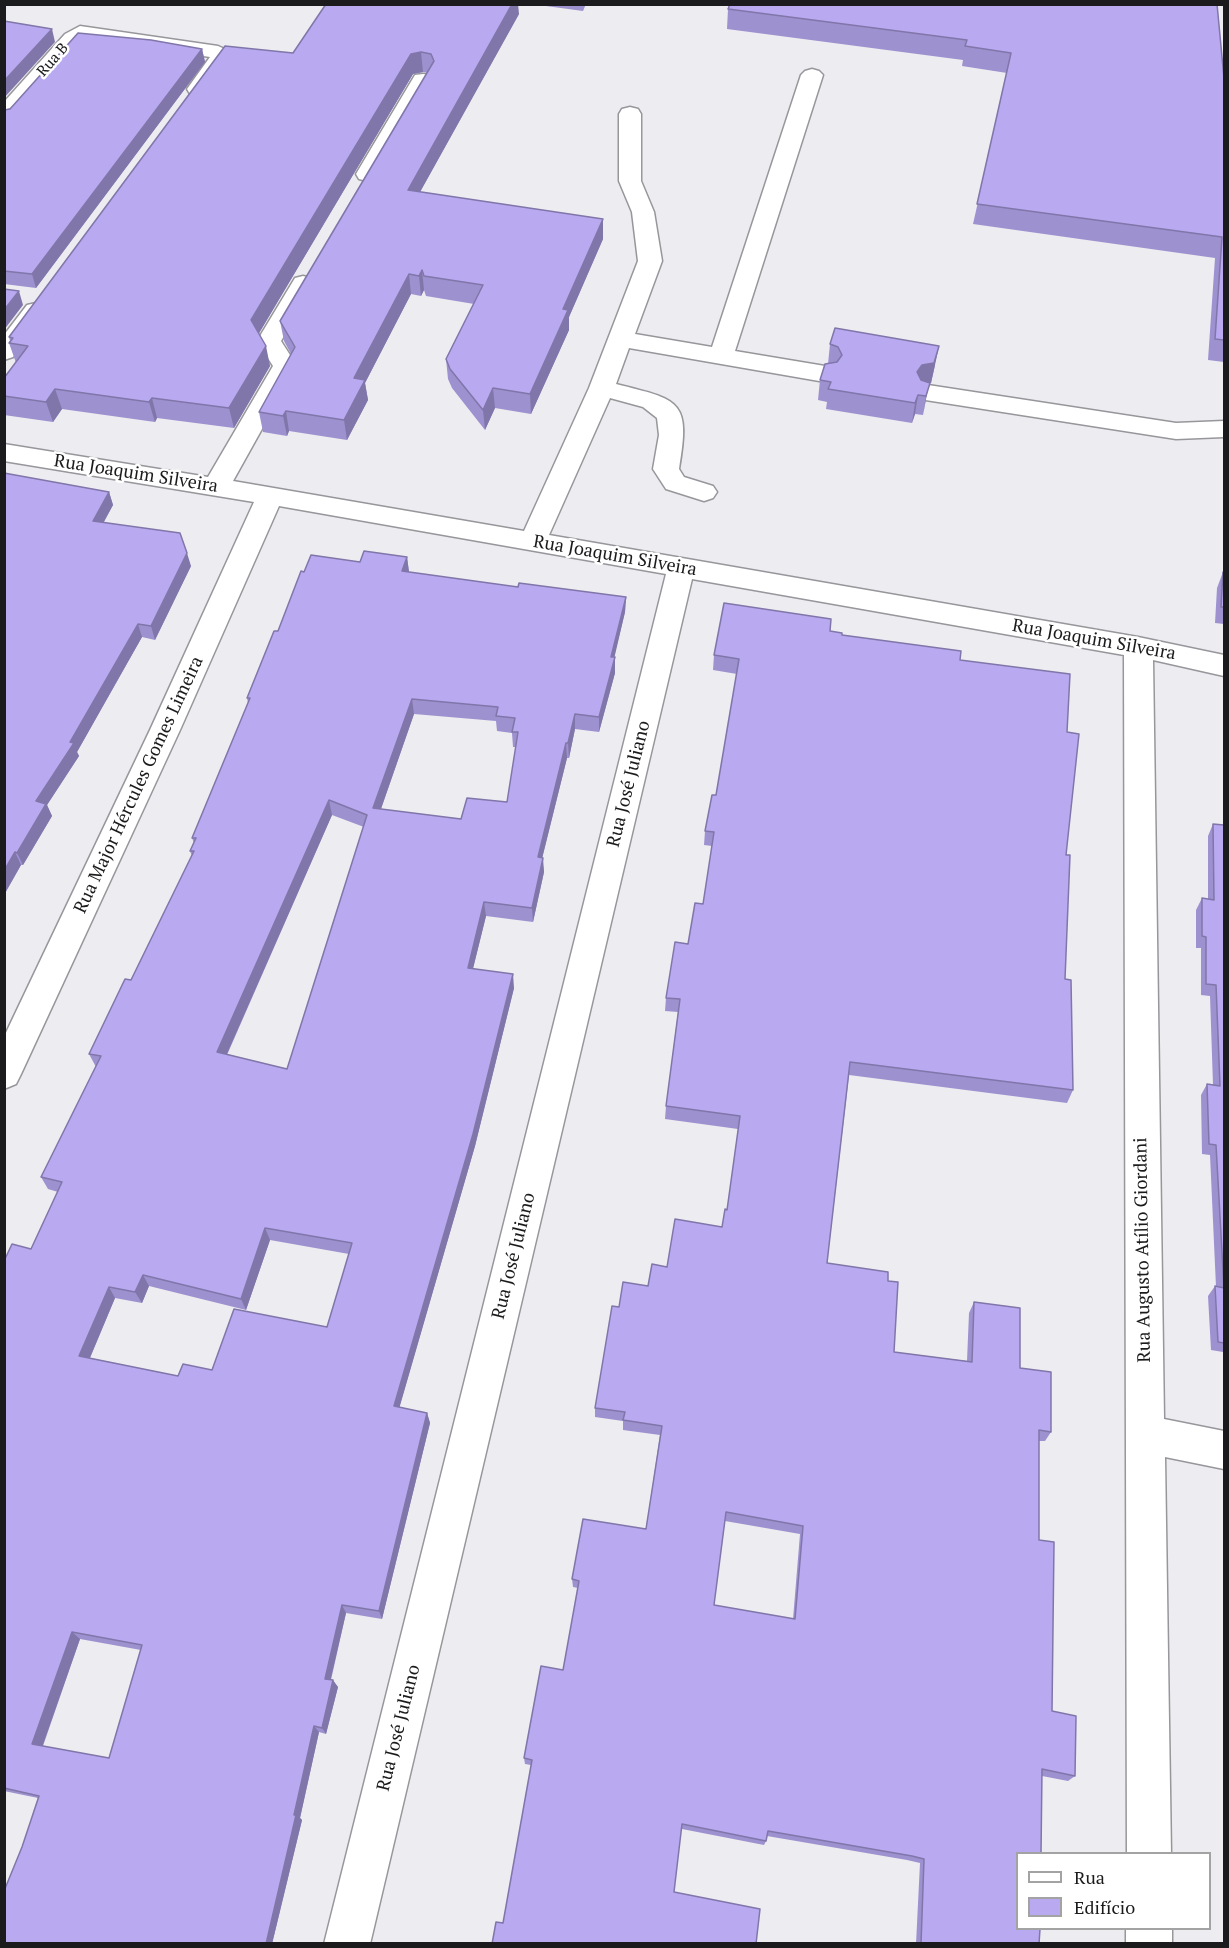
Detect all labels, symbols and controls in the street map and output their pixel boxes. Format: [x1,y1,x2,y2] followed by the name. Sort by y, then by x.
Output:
[34,40,72,80] street label: Rua B
[52,450,220,498] street label: Rua Joaquim Silveira
[532,531,698,581] street label: Rua Joaquim Silveira
[1011,615,1177,665] street label: Rua Joaquim Silveira
[70,653,208,917] street label: Rua Major Hércules Gomes Limeira
[603,719,655,849] street label: Rua José Juliano
[1130,1137,1156,1363] street label: Rua Augusto Atílio Giordani
[488,1191,540,1321] street label: Rua José Juliano
[373,1663,425,1793] street label: Rua José Juliano
[1016,1852,1211,1930] legend
[1074,1865,1105,1889] text: Rua
[1074,1895,1135,1919] text: Edifício

